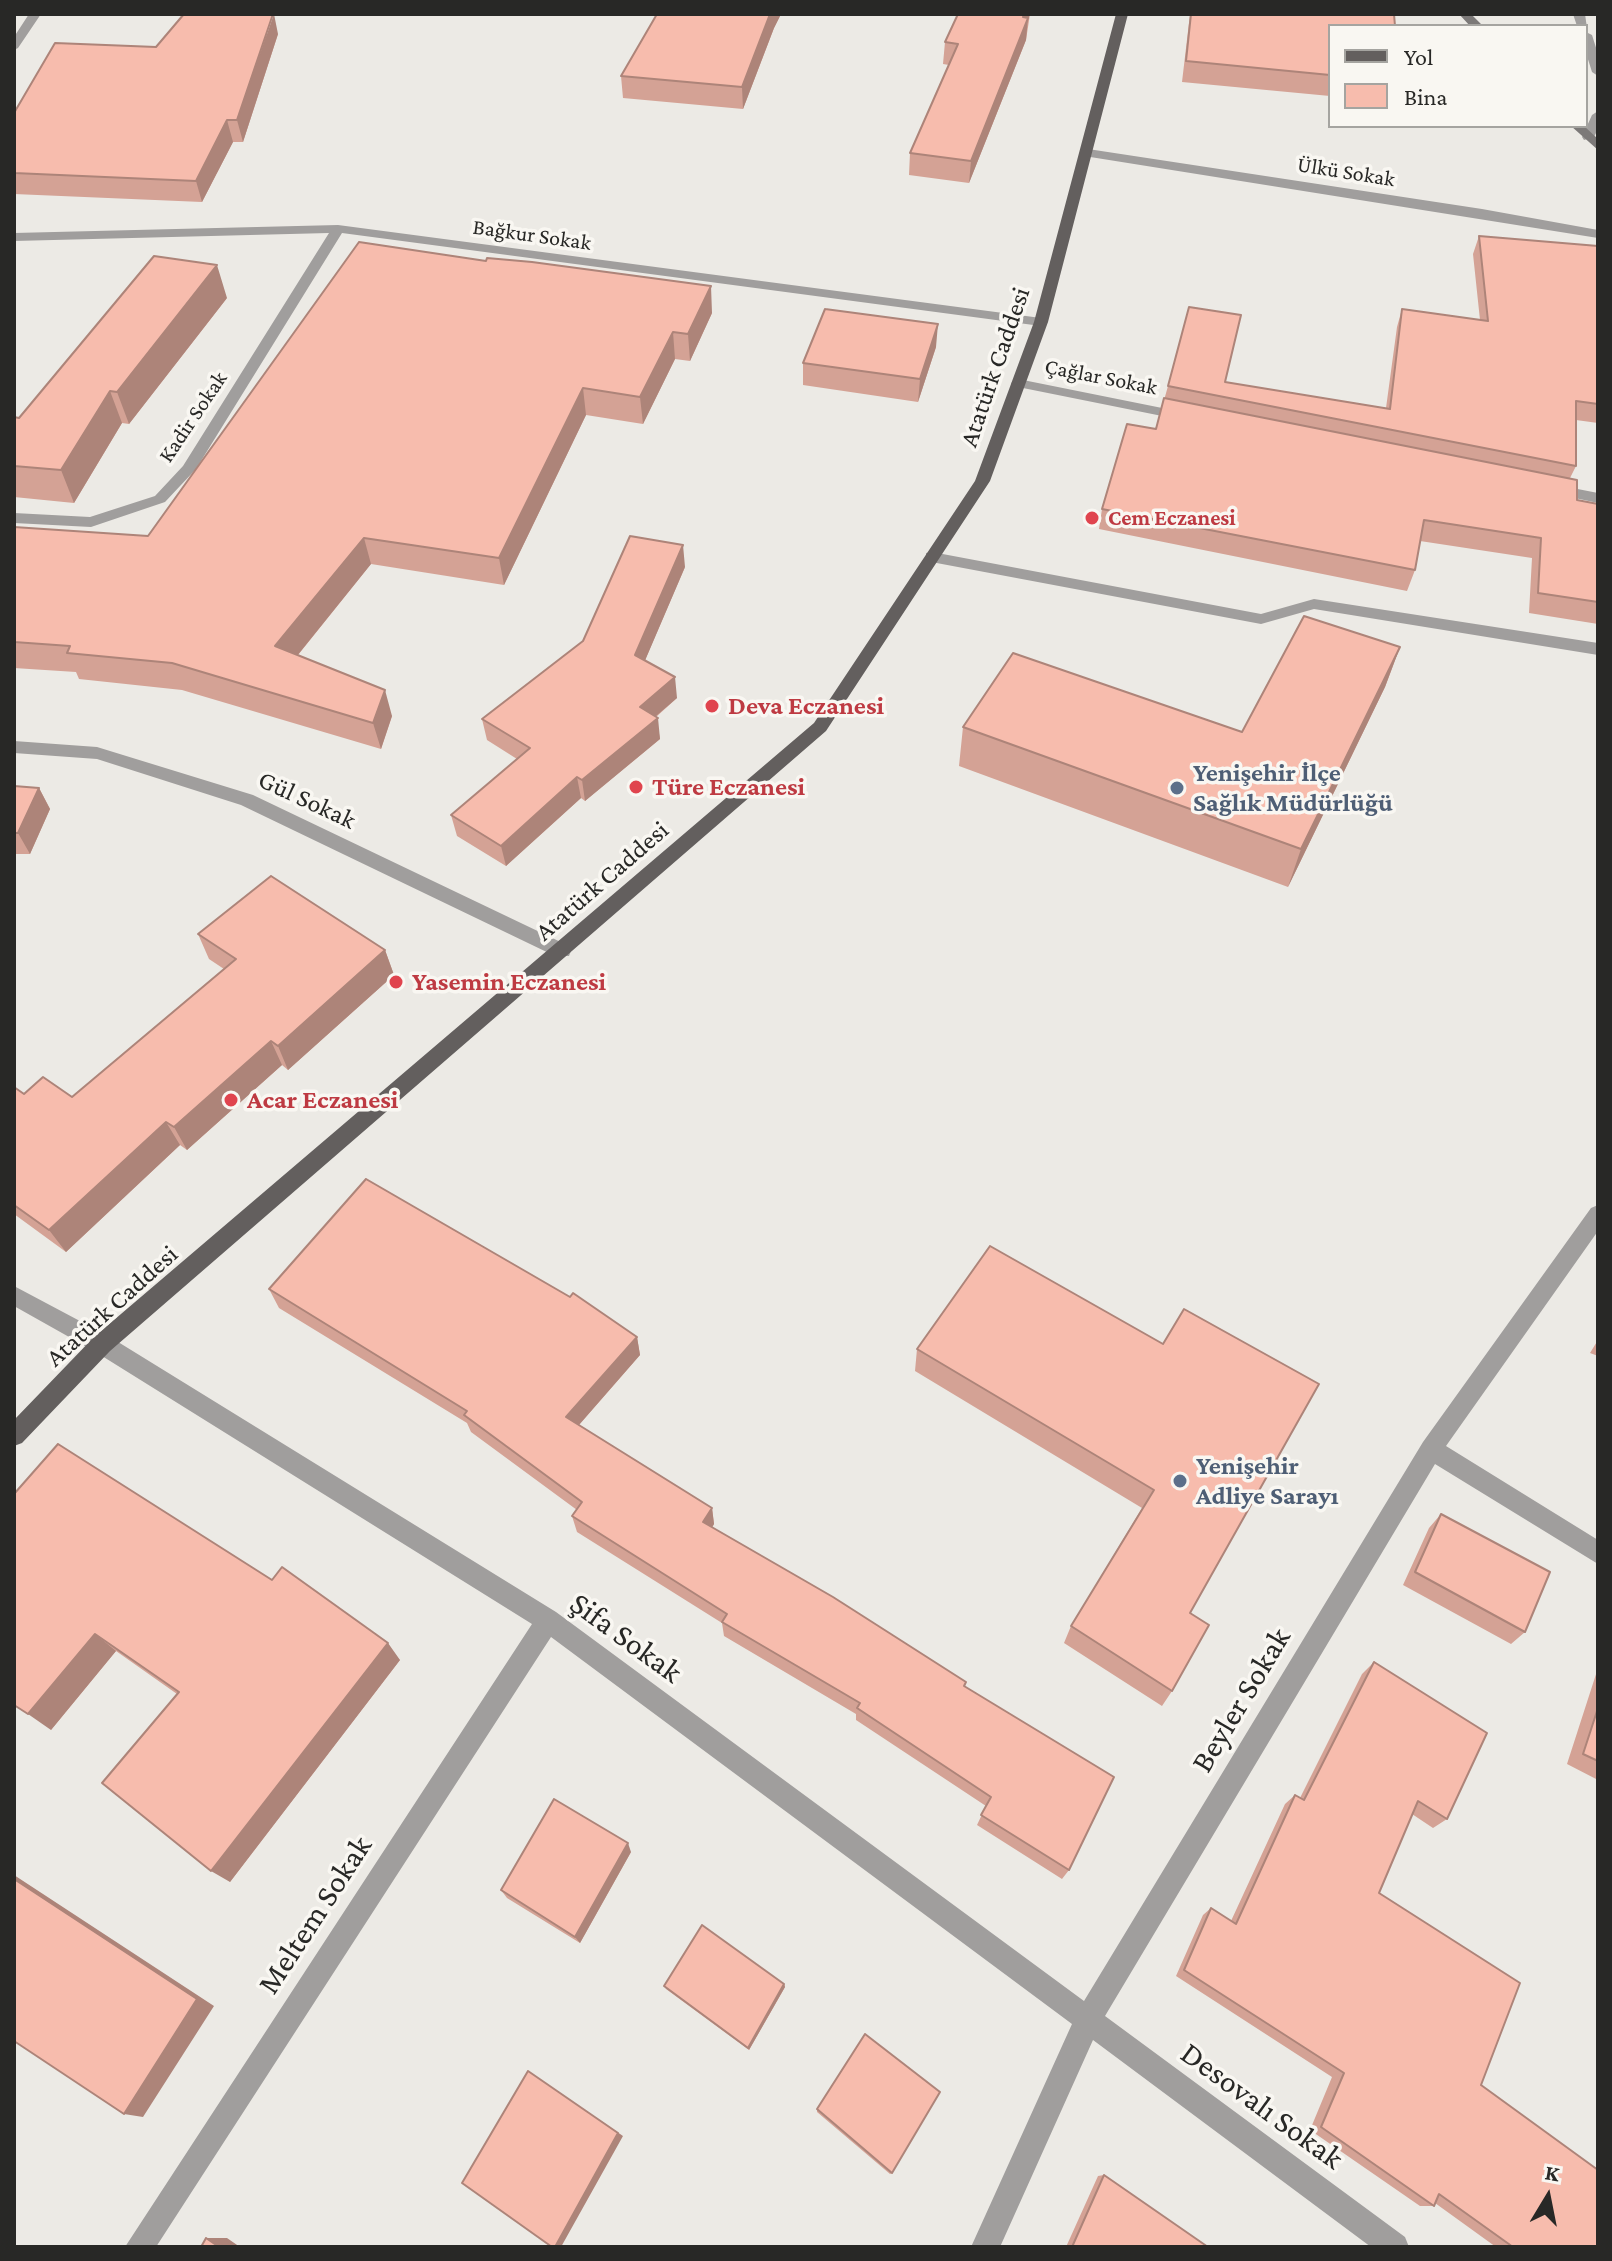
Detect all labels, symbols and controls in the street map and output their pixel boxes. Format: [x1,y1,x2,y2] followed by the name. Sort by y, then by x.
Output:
[1328,24,1588,128] legend
[1404,43,1433,70] text: Yol
[1404,83,1447,110] text: Bina
[1295,151,1397,193] street label: Ülkü Sokak
[471,214,593,256] street label: Bağkur Sokak
[953,283,1037,451] street label: Atatürk Caddesi
[1043,353,1159,401] street label: Çağlar Sokak
[153,366,233,468] street label: Kadir Sokak
[1108,505,1236,531] place label: Cem Eczanesi
[1083,509,1101,527] marker: Cem Eczanesi
[728,690,884,722] place label: Deva Eczanesi
[703,697,721,715] marker: Deva Eczanesi
[1193,757,1393,818] place label: Yenişehir İlçe Sağlık Müdürlüğü
[253,764,361,836] street label: Gül Sokak
[652,771,805,803] place label: Türe Eczanesi
[627,778,645,796] marker: Türe Eczanesi
[1168,779,1186,797] marker: Yenişehir İlçe Sağlık Müdürlüğü
[529,814,675,948] street label: Atatürk Caddesi
[412,966,606,998] place label: Yasemin Eczanesi
[387,973,405,991] marker: Yasemin Eczanesi
[247,1084,398,1116] place label: Acar Eczanesi
[222,1091,240,1109] marker: Acar Eczanesi
[40,1239,184,1373] street label: Atatürk Caddesi
[1196,1450,1339,1512] place label: Yenişehir Adliye Sarayı
[1171,1472,1189,1490] marker: Yenişehir Adliye Sarayı
[562,1584,690,1692] street label: Şifa Sokak
[1183,1621,1299,1779] street label: Beyler Sokak
[250,1829,380,2001] street label: Meltem Sokak
[1173,2034,1351,2178] street label: Desovalı Sokak
[1508,2157,1588,2237] north arrow
[1543,2159,1561,2186] text: K

